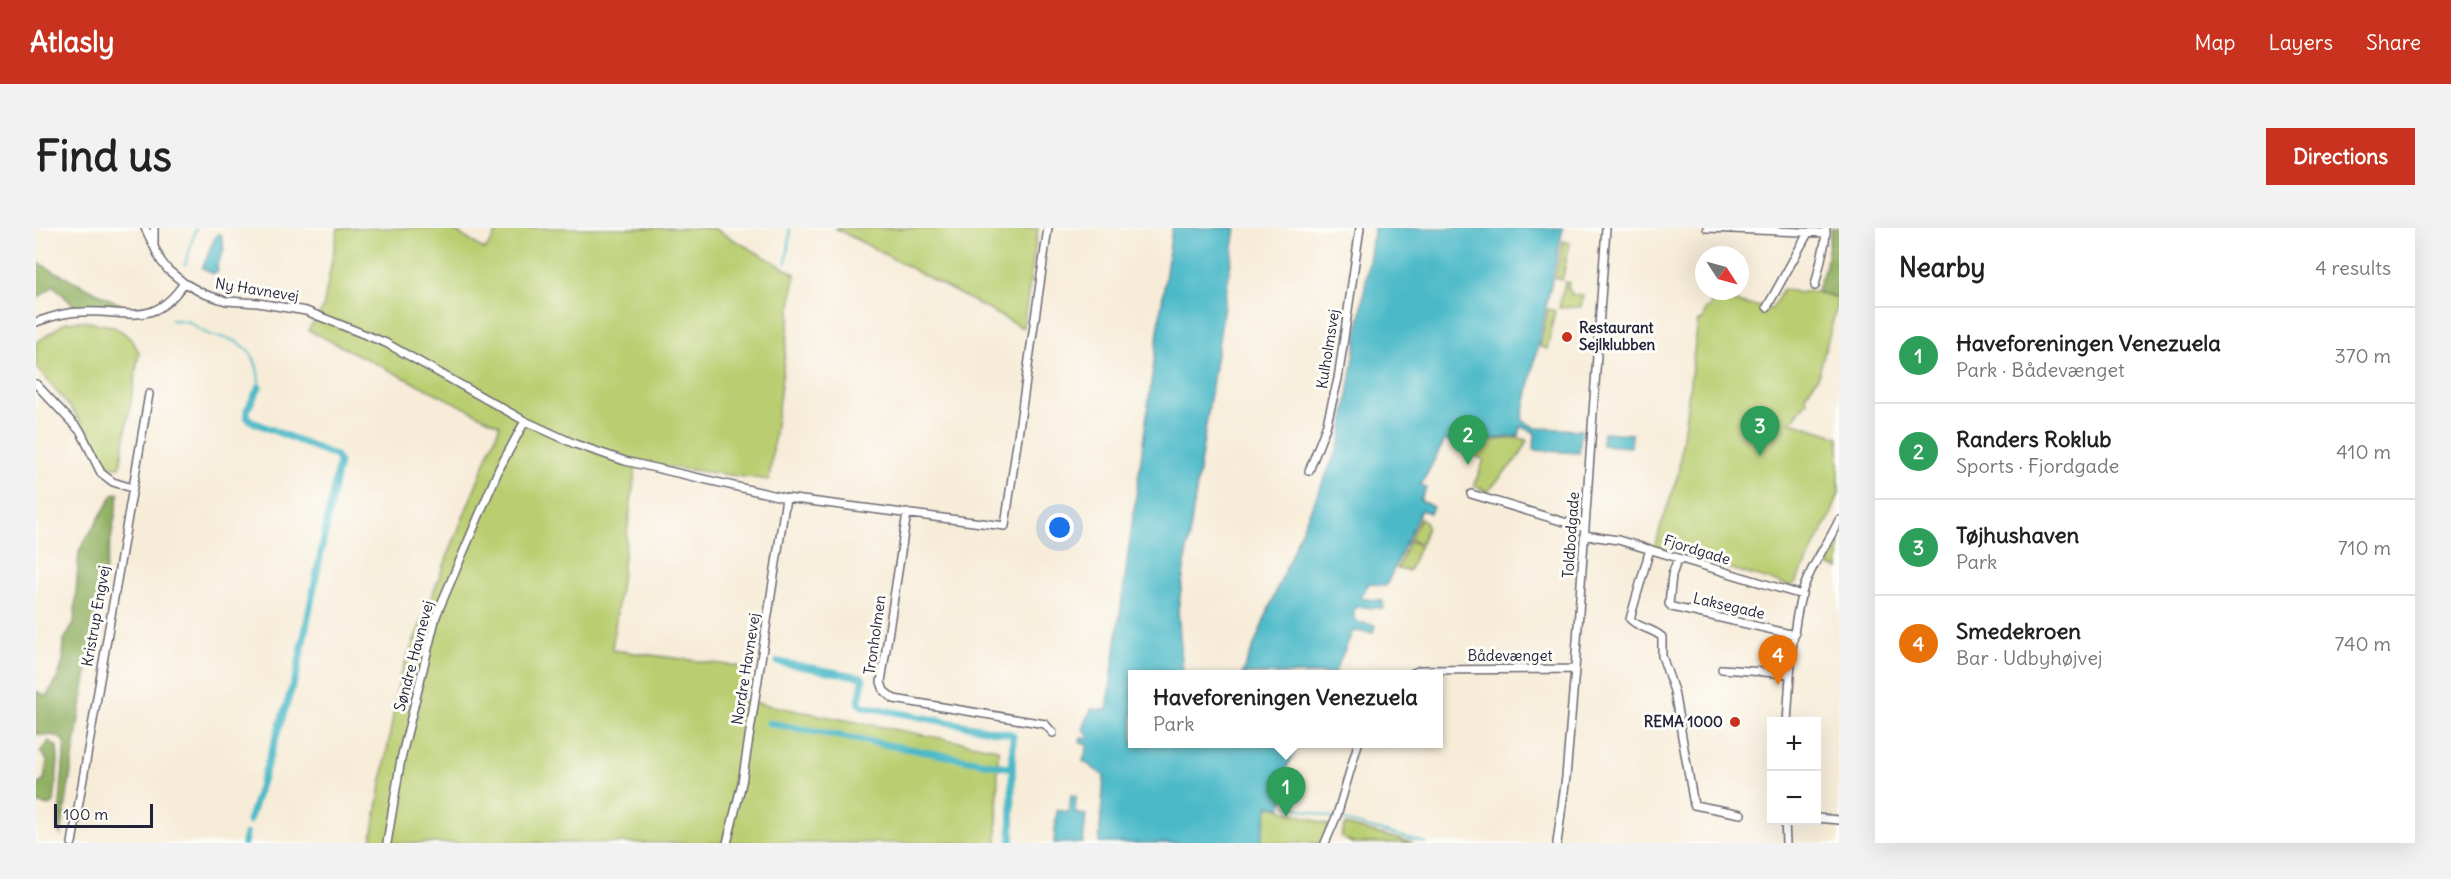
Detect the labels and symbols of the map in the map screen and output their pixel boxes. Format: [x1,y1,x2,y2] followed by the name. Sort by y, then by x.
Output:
[1695,246,1749,300] north arrow
[214,274,300,305] street label: Ny Havnevej
[1312,308,1343,390] street label: Kulholmsvej
[1579,318,1656,354] place label: Restaurant Sejlklubben
[1560,330,1574,344] marker: Restaurant Sejlklubben
[1740,406,1780,456] pin: 3
[1448,416,1488,465] pin: 2
[1558,491,1583,579] street label: Toldbodgade
[1045,513,1074,542] your location
[1661,530,1733,569] street label: Fjordgade
[77,564,114,668] street label: Kristrup Engvej
[1691,588,1767,623] street label: Laksegade
[860,594,890,676] street label: Tronholmen
[390,599,437,713] street label: Søndre Havnevej
[727,612,764,726] street label: Nordre Havnevej
[1758,636,1798,685] pin: 4
[1467,646,1553,665] street label: Bådevænget
[1644,712,1723,731] place label: REMA 1000
[1728,715,1742,729] marker: REMA 1000
[1266,768,1306,817] pin: 1
[54,801,153,828] scale bar

